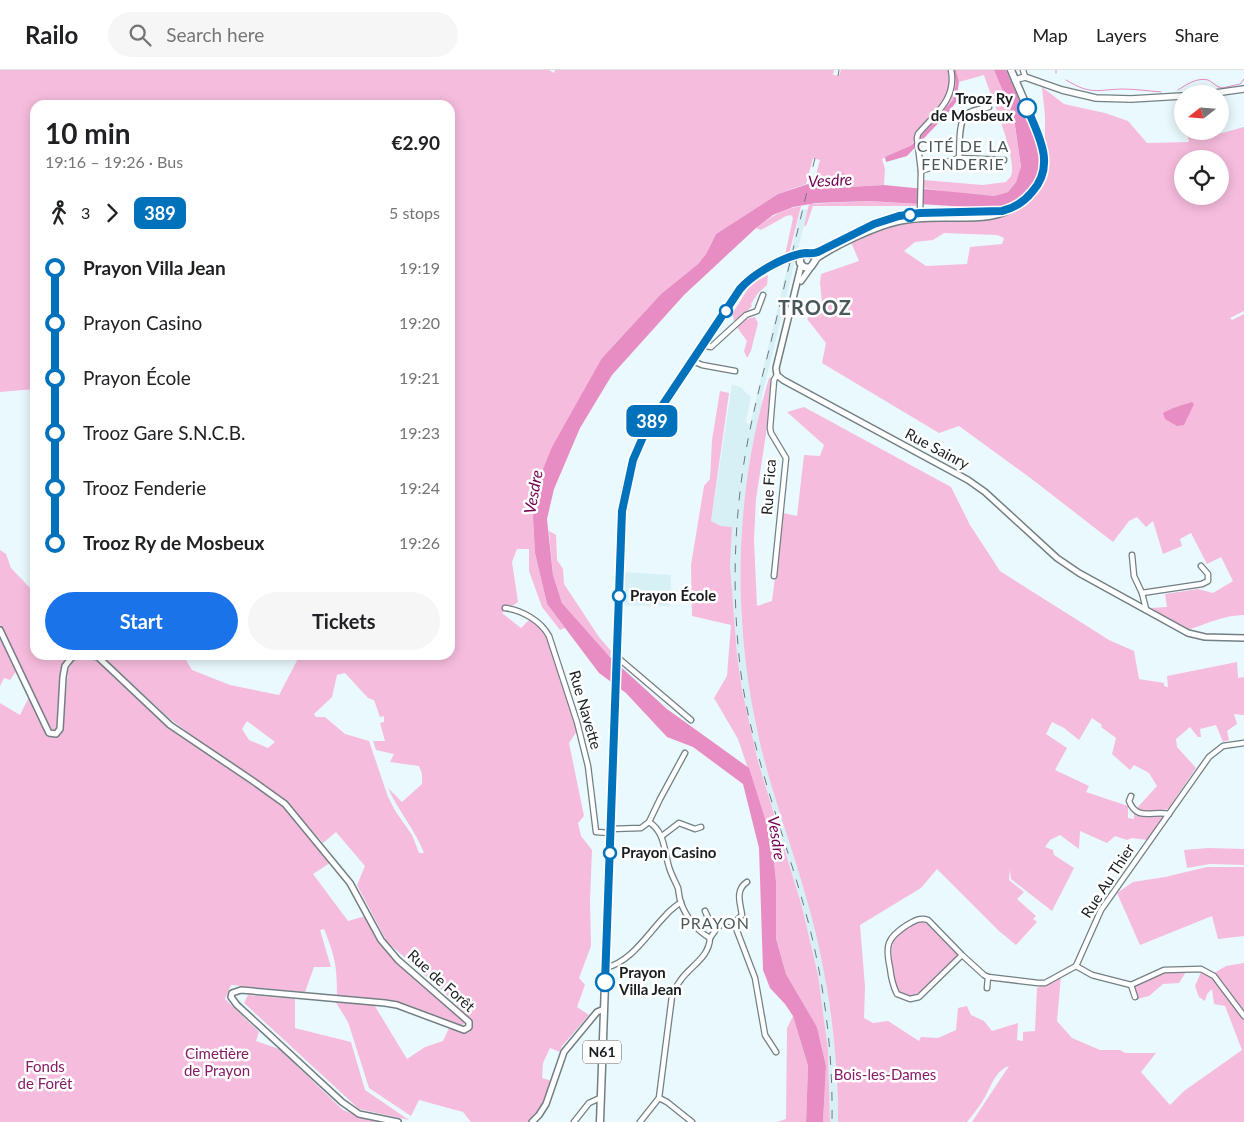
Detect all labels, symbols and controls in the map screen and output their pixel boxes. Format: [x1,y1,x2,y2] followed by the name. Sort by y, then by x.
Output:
[108,12,458,57] search box
[25,20,78,49] text: Railo
[126,21,154,49] icon: search
[166,23,264,46] text: Search here
[1032,24,1068,46] text: Map
[1096,24,1147,46] text: Layers
[1175,24,1219,46] text: Share
[1174,85,1229,140] north arrow
[1174,85,1229,205] map controls
[931,89,1013,124] place label: Trooz Ry de Mosbeux
[1017,98,1037,118] marker: Trooz Ry de Mosbeux
[45,116,131,150] text: 10 min
[391,131,440,154] text: €2.90
[917,136,1009,173] district label: CITÉ DE LA FENDERIE
[1174,150,1229,205] button: locate
[45,152,183,171] text: 19:16 – 19:26 · Bus
[807,169,853,190] water label: Vesdre
[45,199,73,227] icon: walk
[98,199,126,227] icon: forward
[144,202,176,224] text: 389
[81,203,90,222] text: 3
[389,203,440,222] text: 5 stops
[903,208,917,222] unlabelled marker
[83,256,226,279] text: Prayon Villa Jean
[399,258,440,277] text: 19:19
[778,295,852,319] district label: TROOZ
[719,304,733,318] unlabelled marker
[83,311,202,334] text: Prayon Casino
[399,313,440,332] text: 19:20
[83,366,191,389] text: Prayon École
[399,368,440,387] text: 19:21
[623,405,681,437] line badge: 389
[636,410,668,432] text: 389
[83,421,245,444] text: Trooz Gare S.N.C.B.
[399,423,440,442] text: 19:23
[902,424,973,473] street label: Rue Sainry
[757,458,779,515] street label: Rue Fica
[519,468,546,515] water label: Vesdre
[83,476,206,499] text: Trooz Fenderie
[399,478,440,497] text: 19:24
[83,531,264,554] text: Trooz Ry de Mosbeux
[399,533,440,552] text: 19:26
[630,586,716,604] place label: Prayon École
[612,589,626,603] marker: Prayon École
[45,592,238,650] button: Start
[248,592,440,650] button: Tickets
[566,668,606,751] street label: Rue Navette
[765,815,790,862] water label: Vesdre
[1077,840,1138,921] street label: Rue Au Thier
[621,843,717,861] place label: Prayon Casino
[603,846,617,860] marker: Prayon Casino
[680,913,750,932] district label: PRAYON
[404,945,479,1015] street label: Rue de Forêt
[618,963,682,998] place label: Prayon Villa Jean
[595,972,615,992] marker: Prayon Villa Jean
[583,1040,621,1064] road number: N61
[184,1044,250,1079] park label: Cimetière de Prayon
[18,1057,73,1092] park label: Fonds de Forêt
[834,1065,936,1083] park label: Bois-les-Dames

